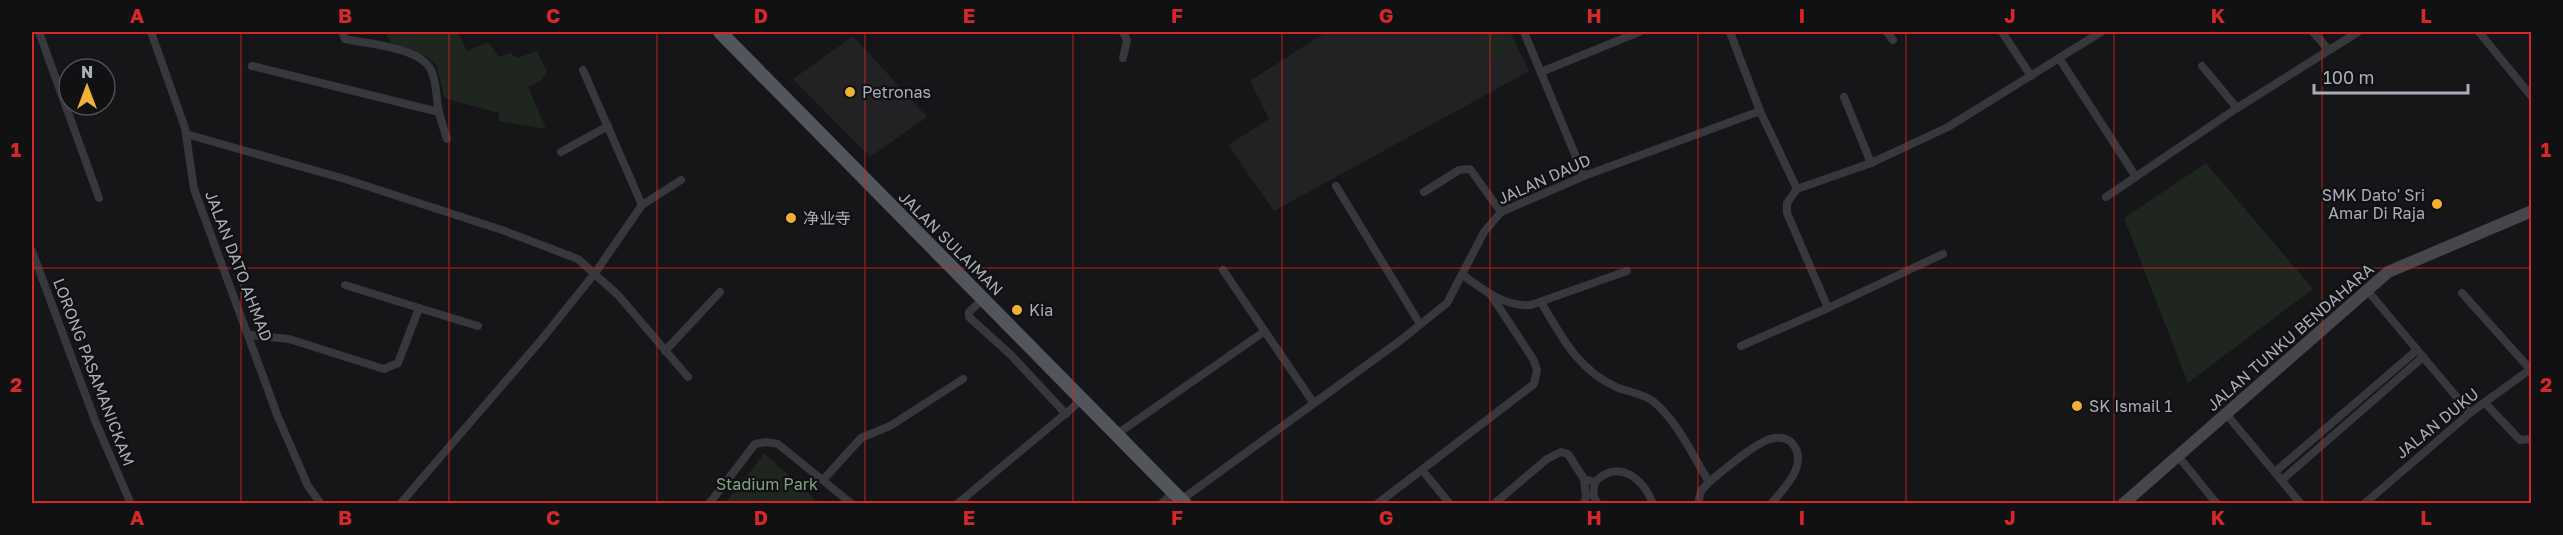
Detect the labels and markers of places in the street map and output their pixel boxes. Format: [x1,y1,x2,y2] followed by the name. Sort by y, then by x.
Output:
[862,82,931,102] place label: Petronas
[843,85,857,99] marker: Petronas
[2322,185,2425,223] place label: SMK Dato' Sri Amar Di Raja
[2430,197,2444,211] marker: SMK Dato' Sri Amar Di Raja
[803,208,851,228] place label: 净业寺
[784,211,798,225] marker: 净业寺
[1029,300,1053,320] place label: Kia
[1010,303,1024,317] marker: Kia
[2089,396,2172,416] place label: SK Ismail 1
[2070,399,2084,413] marker: SK Ismail 1

